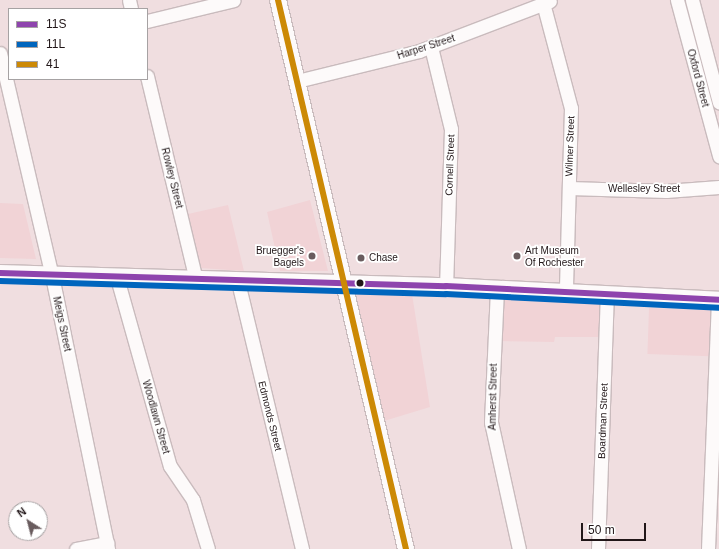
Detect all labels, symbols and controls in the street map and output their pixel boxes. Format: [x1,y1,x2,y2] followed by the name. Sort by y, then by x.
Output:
[8,8,148,80] legend
[46,17,66,31] text: 11S
[396,32,456,62] street label: Harper Street
[46,37,65,51] text: 11L
[685,48,711,108] street label: Oxford Street
[46,57,59,71] text: 41
[563,116,577,176] street label: Wilmer Street
[443,134,457,196] street label: Cornell Street
[159,146,185,210] street label: Rowley Street
[608,183,680,195] street label: Wellesley Street
[256,244,304,268] place label: Bruegger's Bagels
[525,244,584,268] place label: Art Museum Of Rochester
[307,251,317,261] marker: Bruegger's Bagels
[512,251,522,261] marker: Art Museum Of Rochester
[369,252,398,264] place label: Chase
[356,253,366,263] marker: Chase
[355,278,365,288] unlabelled marker
[50,295,74,353] street label: Meigs Street
[486,364,500,430] street label: Amherst Street
[140,379,172,455] street label: Woodlawn Street
[256,380,284,452] street label: Edmonds Street
[596,383,610,459] street label: Boardman Street
[8,501,48,541] north arrow
[15,505,28,519] text: N
[583,515,648,541] scale bar
[588,523,615,537] text: 50 m

